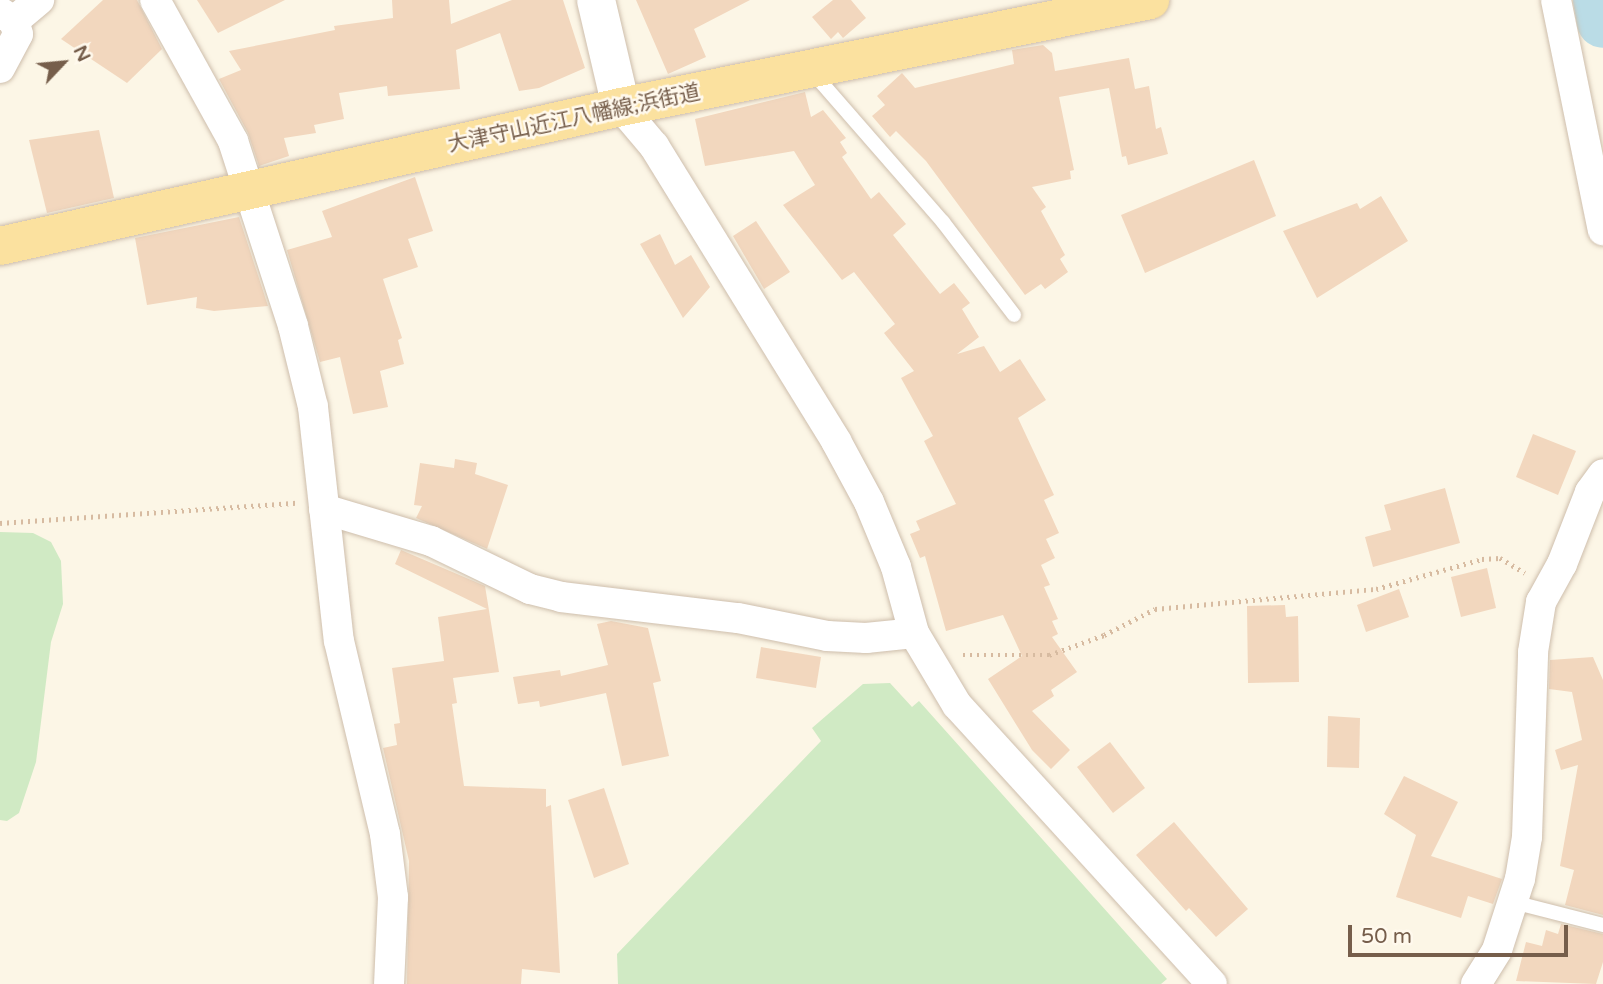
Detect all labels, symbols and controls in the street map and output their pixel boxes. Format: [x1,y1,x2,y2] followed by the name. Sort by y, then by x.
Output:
[28,28,98,98] north arrow
[69,42,95,65] text: N
[445,80,703,158] street label: 大津守山近江八幡線;浜街道
[1351,911,1572,955] scale bar
[1361,924,1412,949] text: 50 m

